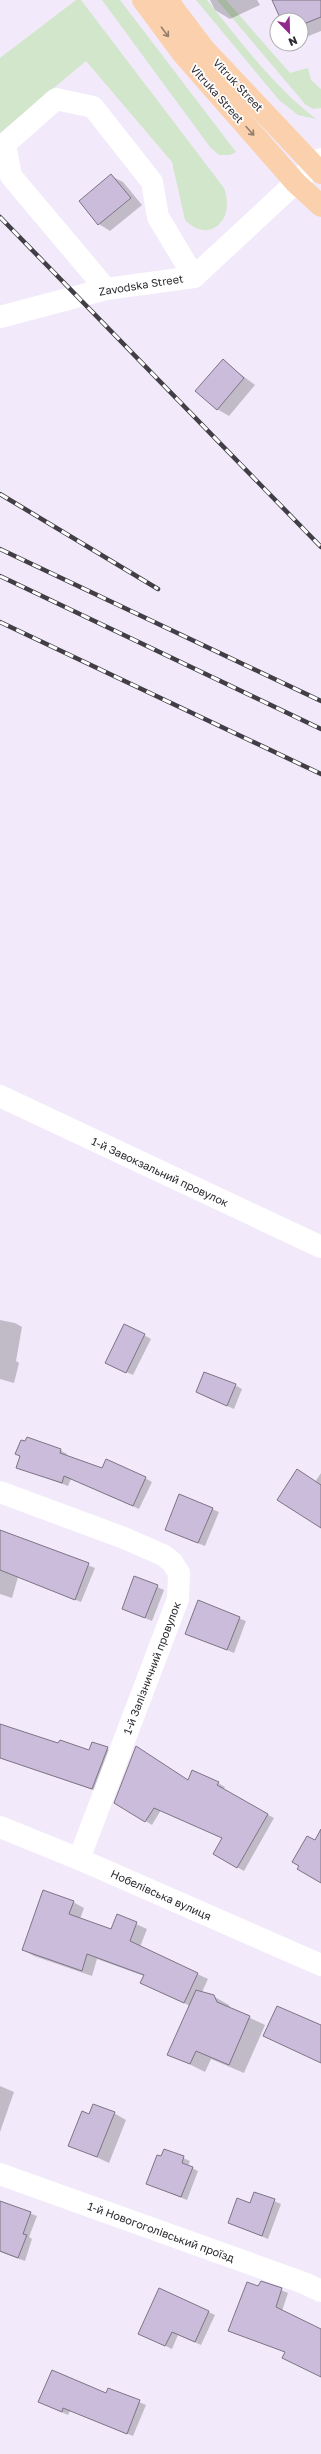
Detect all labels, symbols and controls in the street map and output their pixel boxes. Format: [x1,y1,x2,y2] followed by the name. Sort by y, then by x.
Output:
[269,12,309,52] north arrow
[161,26,170,37] one-way arrow
[287,34,299,49] text: N
[211,56,266,114] street label: Vitruk Street
[188,62,247,125] street label: Vitruka Street
[245,125,254,135] one-way arrow
[98,271,184,298] street label: Zavodska Street
[90,1134,231,1209] street label: 1-й Завокзальний провулок
[120,1599,183,1736] street label: 1-й Залізничний провулок
[109,1867,213,1923] street label: Нобелівська вулиця
[86,2199,237,2264] street label: 1-й Новогоголівський проїзд

